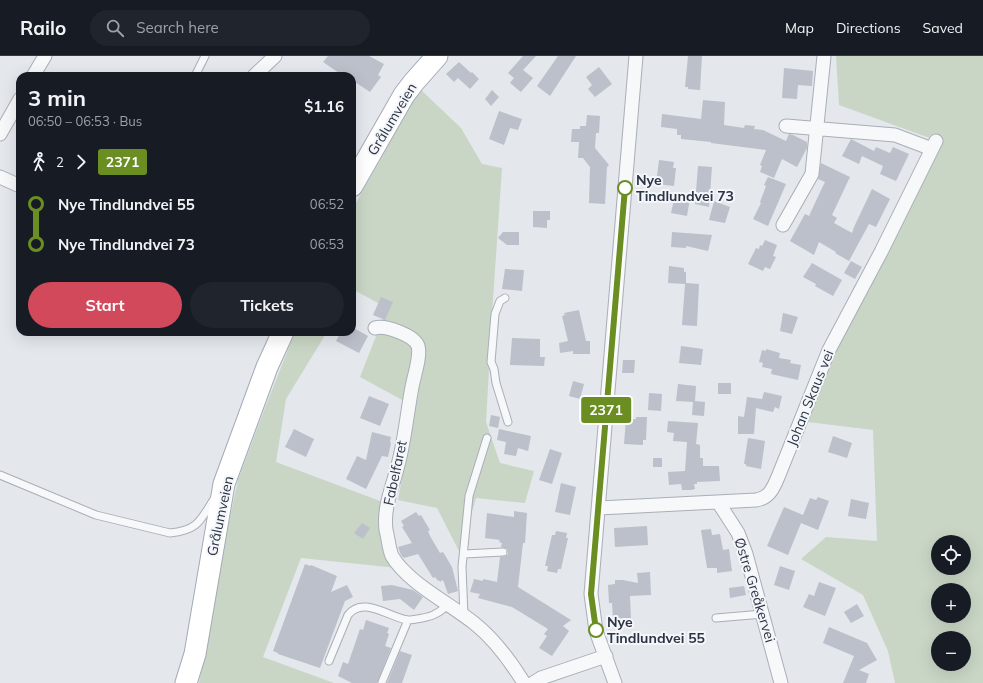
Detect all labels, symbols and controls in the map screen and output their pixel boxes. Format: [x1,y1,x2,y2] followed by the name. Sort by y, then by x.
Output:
[90,10,370,46] search box
[20,16,66,40] text: Railo
[104,17,126,39] icon: search
[136,18,219,37] text: Search here
[785,19,814,37] text: Map
[836,19,901,37] text: Directions
[923,19,963,37] text: Saved
[363,79,421,159] street label: Grålumveien
[28,84,86,112] text: 3 min
[304,97,344,116] text: $1.16
[28,113,142,129] text: 06:50 – 06:53 · Bus
[28,151,50,173] icon: walk
[70,151,92,173] icon: forward
[106,153,139,171] text: 2371
[56,154,64,170] text: 2
[636,171,734,205] place label: Nye Tindlundvei 73
[617,180,633,196] marker: Nye Tindlundvei 73
[58,195,195,214] text: Nye Tindlundvei 55
[310,196,344,212] text: 06:52
[58,235,195,254] text: Nye Tindlundvei 73
[310,236,344,252] text: 06:53
[28,282,182,328] button: Start
[190,282,344,328] button: Tickets
[782,347,838,449] street label: Johan Skaus vei
[578,397,634,423] line badge: 2371
[589,401,623,419] text: 2371
[379,439,411,507] street label: Fabelfaret
[203,474,237,558] street label: Grålumveien
[731,535,779,645] street label: Østre Greåkervei
[931,535,971,671] map controls
[931,535,971,575] button: locate
[931,583,971,623] button: +
[607,613,705,647] place label: Nye Tindlundvei 55
[588,622,604,638] marker: Nye Tindlundvei 55
[931,631,971,671] button: −

